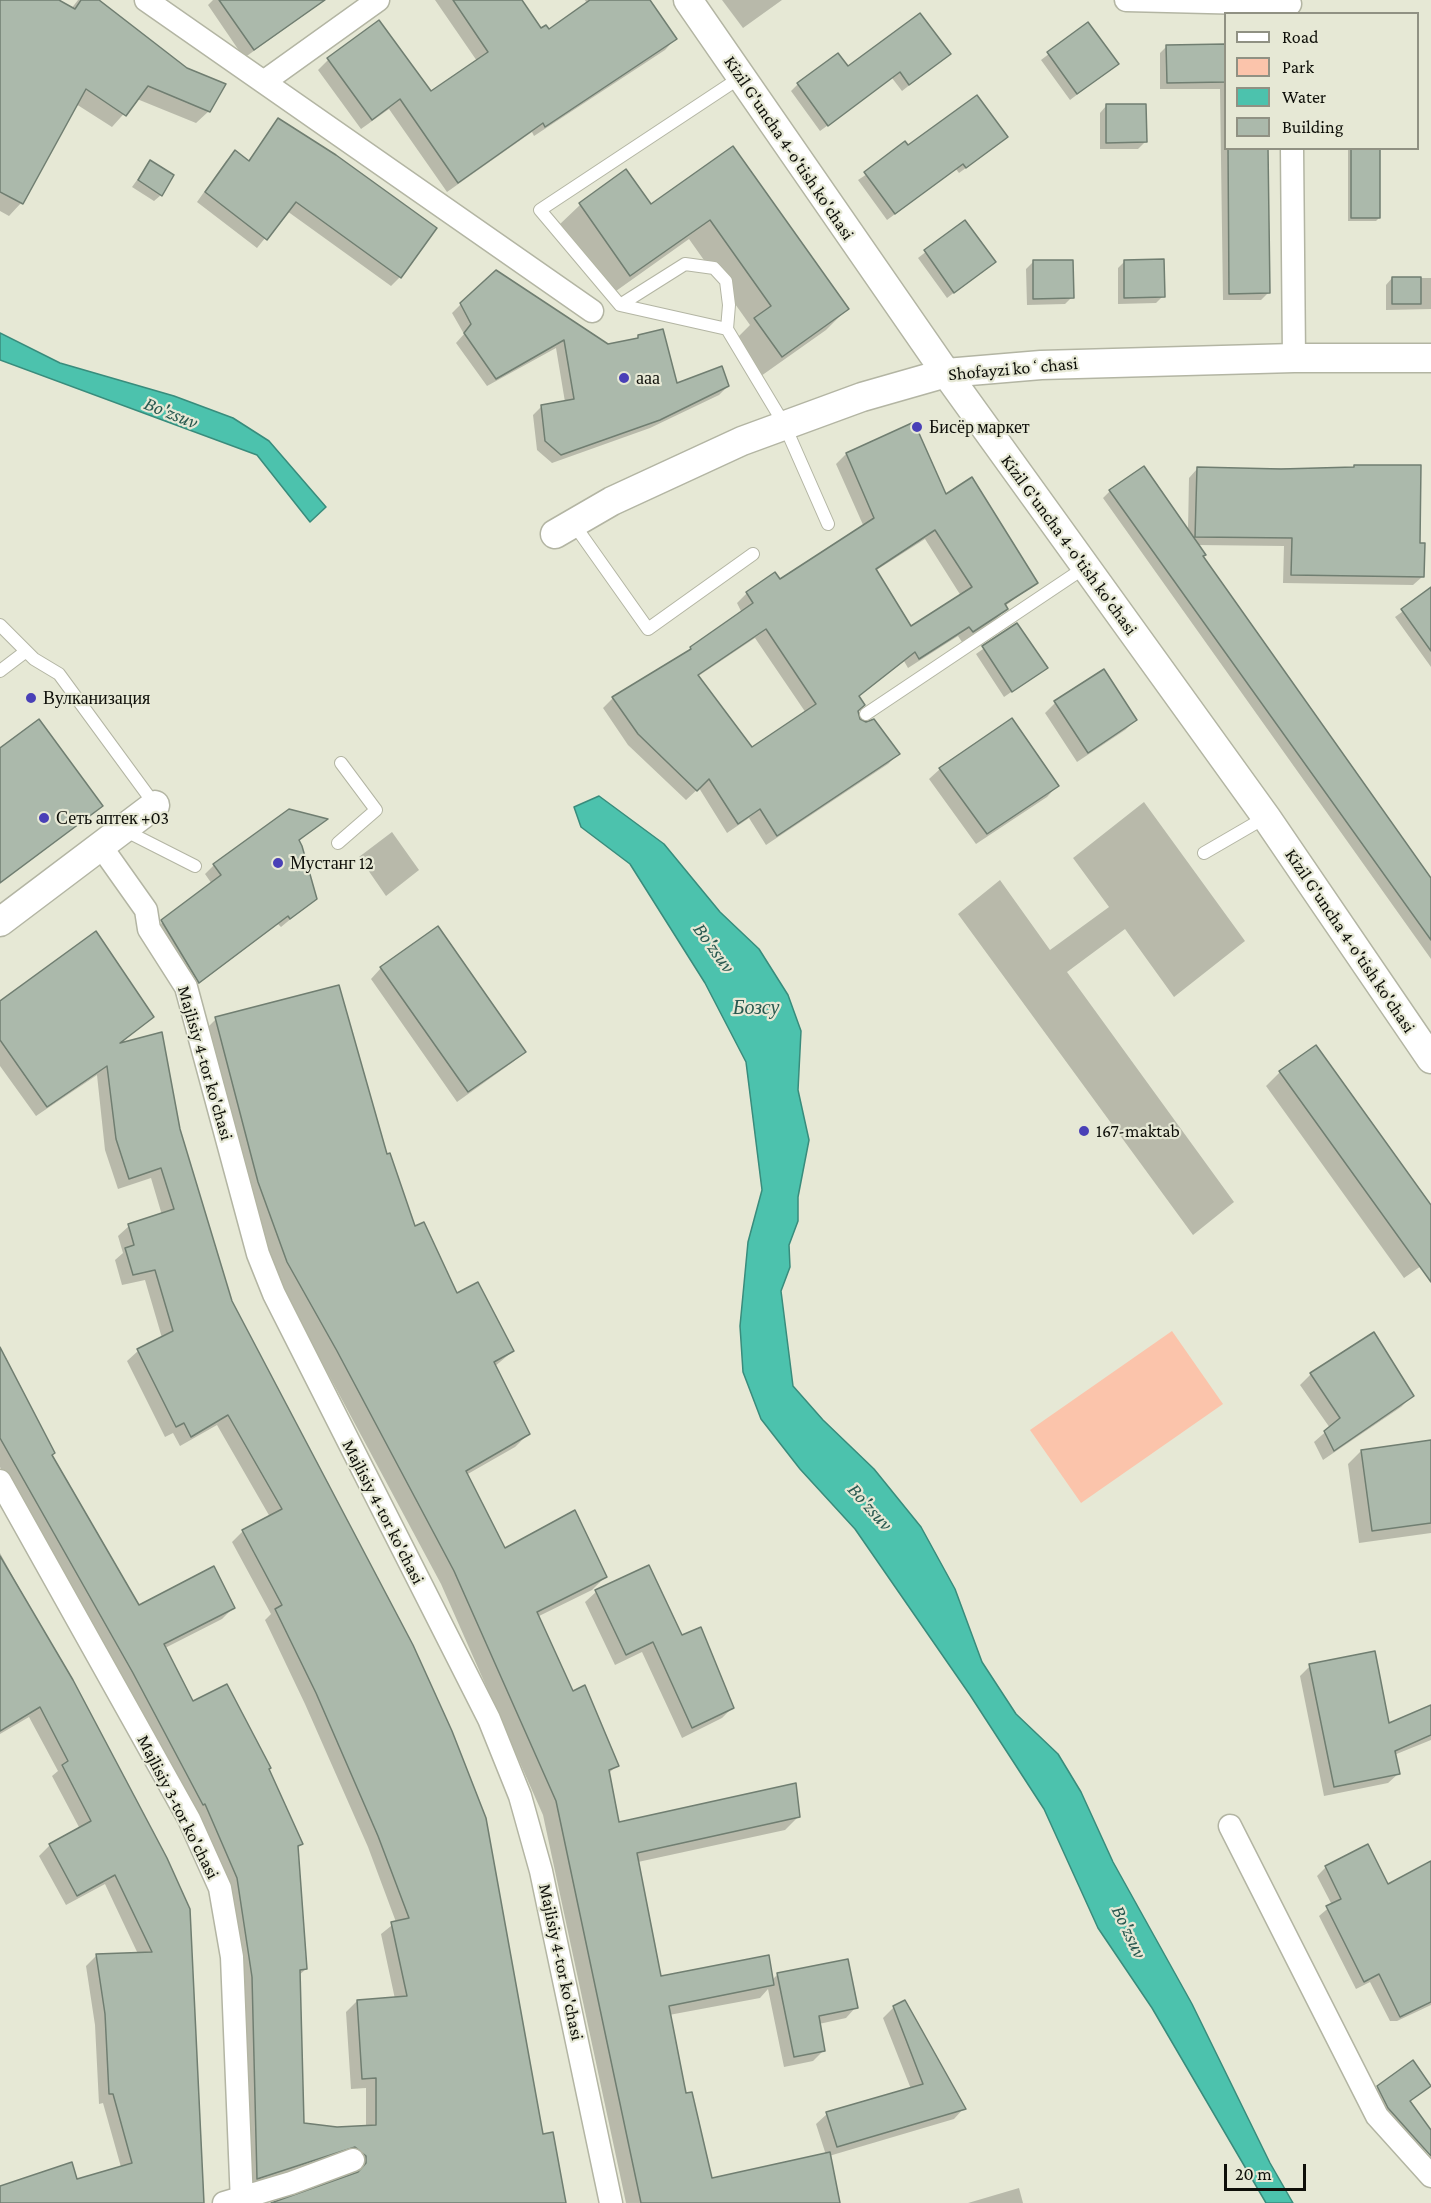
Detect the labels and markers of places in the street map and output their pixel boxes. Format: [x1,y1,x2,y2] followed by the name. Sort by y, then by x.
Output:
[636,367,660,389] place label: ааа
[617,371,631,385] marker: ааа
[929,416,1030,438] place label: Бисёр маркет
[910,420,924,434] marker: Бисёр маркет
[43,687,150,709] place label: Вулканизация
[24,691,38,705] marker: Вулканизация
[56,807,169,829] place label: Сеть аптек +03
[37,811,51,825] marker: Сеть аптек +03
[290,852,374,874] place label: Мустанг 12
[271,856,285,870] marker: Мустанг 12
[1096,1120,1180,1142] place label: 167-maktab
[1077,1124,1091,1138] marker: 167-maktab

